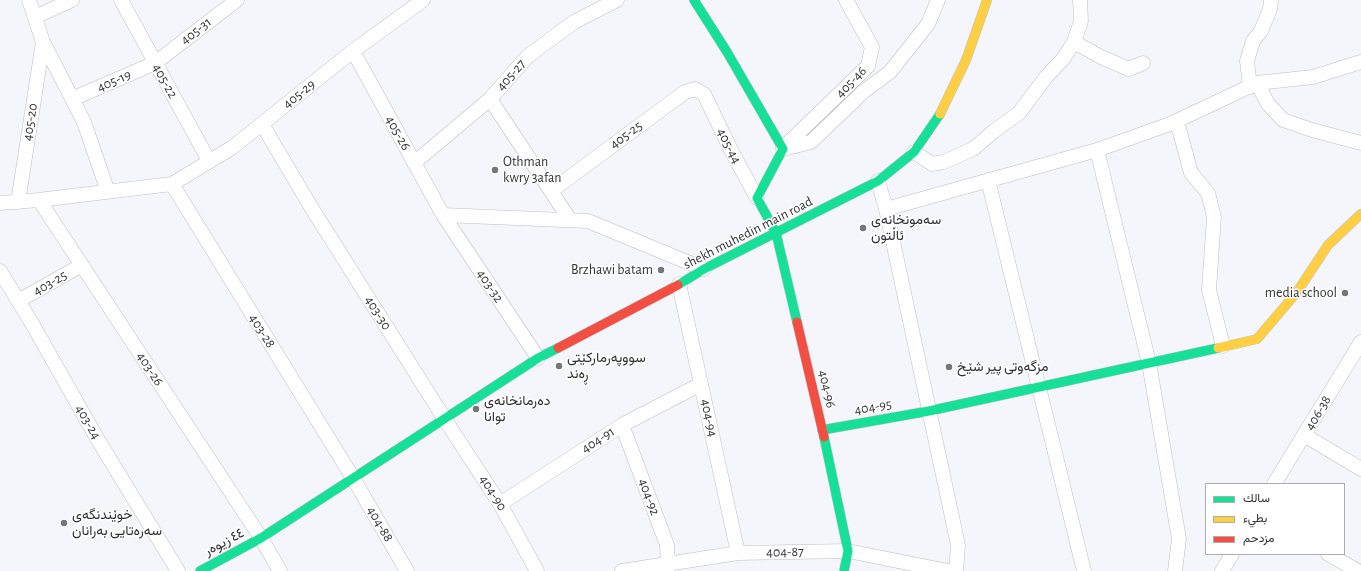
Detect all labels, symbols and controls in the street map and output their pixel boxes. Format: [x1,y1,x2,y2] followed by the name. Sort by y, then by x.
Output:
[177,14,215,48] street label: 405-31
[493,56,529,94] street label: 405-27
[149,61,181,101] street label: 405-22
[832,63,870,101] street label: 405-46
[94,66,134,96] street label: 405-19
[279,76,319,112] street label: 405-29
[19,102,41,142] street label: 405-20
[382,113,414,153] street label: 405-26
[606,117,646,153] street label: 405-25
[713,125,745,167] street label: 405-44
[503,154,562,186] place label: Othman kwry 3afan
[490,165,500,175] marker: Othman kwry 3afan
[681,193,815,273] street label: shekh muhedin main road
[871,212,941,244] place label: سەمونخانەی ئاڵتون
[858,223,868,233] marker: سەمونخانەی ئاڵتون
[571,262,653,278] place label: Brzhawi batam
[656,265,666,275] marker: Brzhawi batam
[473,266,507,306] street label: 403-32
[30,267,70,299] street label: 403-25
[1265,285,1337,301] place label: media school
[1340,288,1350,298] marker: media school
[361,293,395,333] street label: 403-30
[245,311,279,351] street label: 403-28
[133,349,167,389] street label: 403-26
[567,350,646,382] place label: سووپەرمارکێتی ڕەند
[957,359,1049,375] place label: مزگەوتی پیر شێخ
[554,361,564,371] marker: سووپەرمارکێتی ڕەند
[944,362,954,372] marker: مزگەوتی پیر شێخ
[815,368,839,410] street label: 404-96
[484,393,550,426] place label: دەرمانخانەی توانا
[1301,393,1335,433] street label: 406-38
[853,395,893,419] street label: 404-95
[697,397,721,439] street label: 404-94
[71,402,105,442] street label: 403-24
[471,404,481,414] marker: دەرمانخانەی توانا
[578,423,618,457] street label: 404-91
[476,472,510,514] street label: 404-90
[635,476,663,518] street label: 404-92
[1205,483,1345,555] legend
[1243,492,1270,504] text: سالك
[363,503,397,545] street label: 404-88
[72,507,162,540] place label: خوێندنگەی سەرەتایی بەرانان
[1243,512,1267,524] text: بطيء
[59,518,69,528] marker: خوێندنگەی سەرەتایی بەرانان
[201,525,247,559] street label: ٤٤ زیوەر
[1243,532,1274,544] text: مزدحم
[766,543,804,561] street label: 404-87

